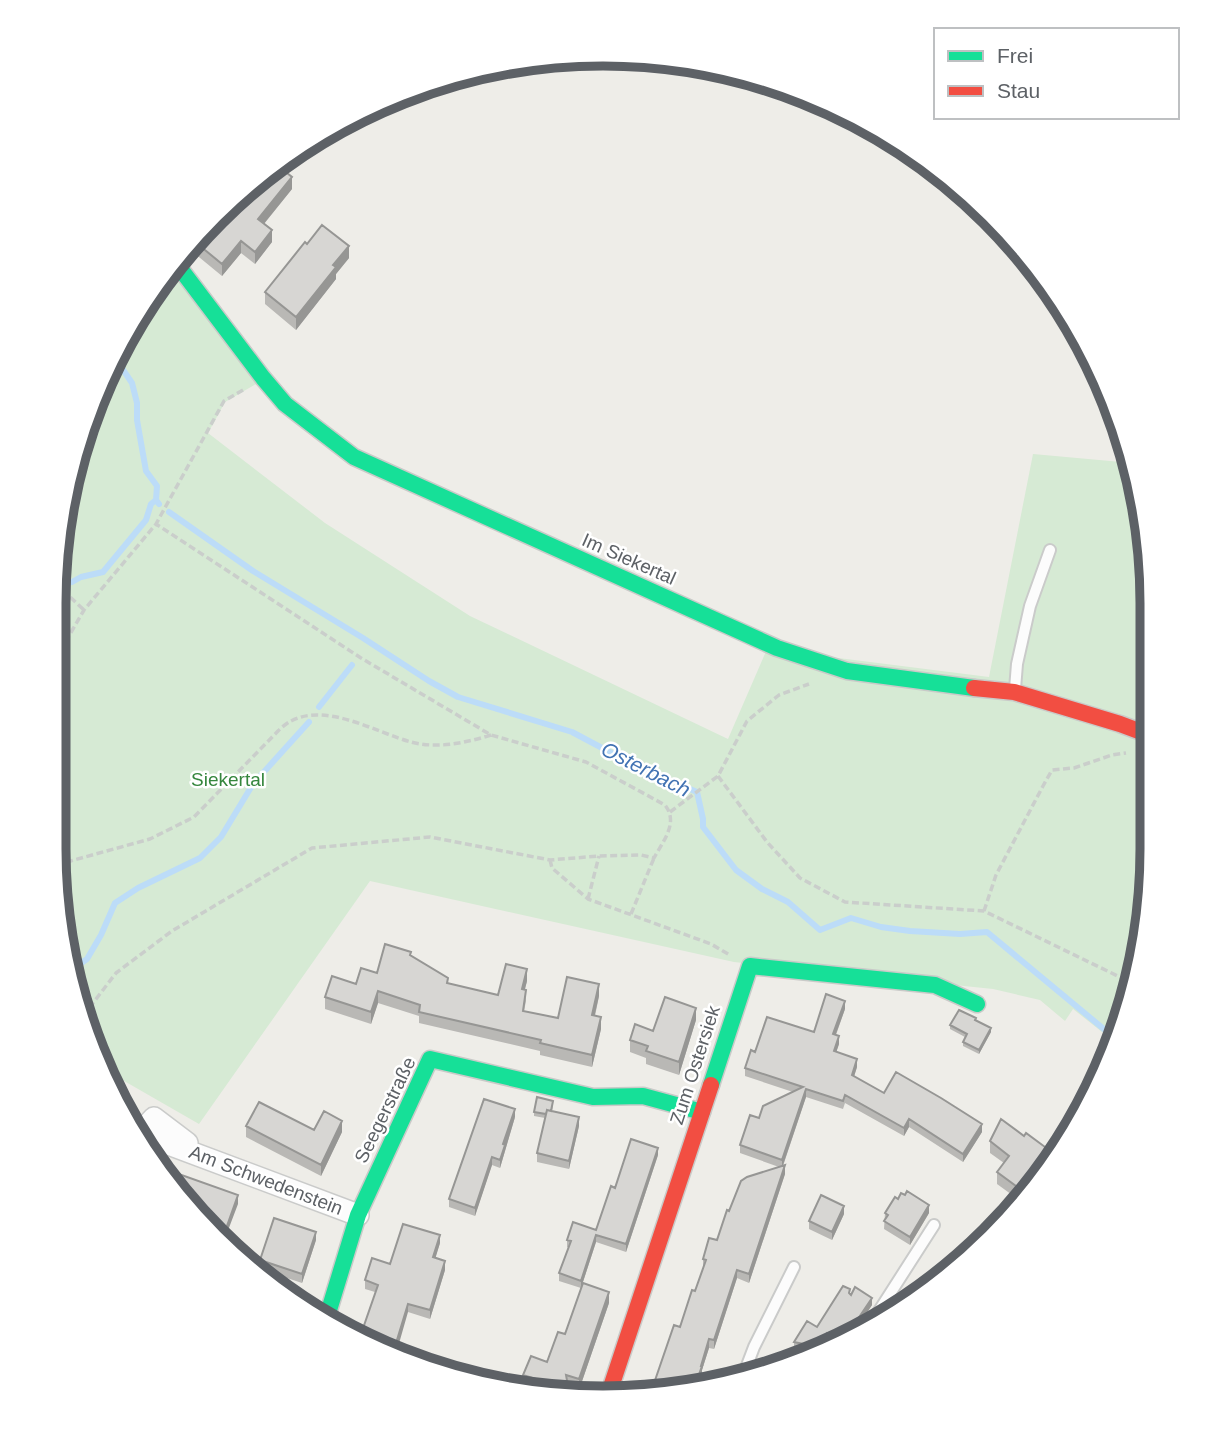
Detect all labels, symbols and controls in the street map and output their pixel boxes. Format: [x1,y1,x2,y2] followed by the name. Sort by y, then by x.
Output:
[934,28,1179,119] legend
[997,44,1033,67] text: Frei
[997,79,1040,102] text: Stau
[579,529,679,589] street label: Im Siekertal
[598,737,694,801] water label: Osterbach
[191,769,265,790] park label: Siekertal
[666,1003,724,1127] street label: Zum Ostersiek
[350,1054,420,1166] street label: Seegerstraße
[186,1141,346,1219] street label: Am Schwedenstein

